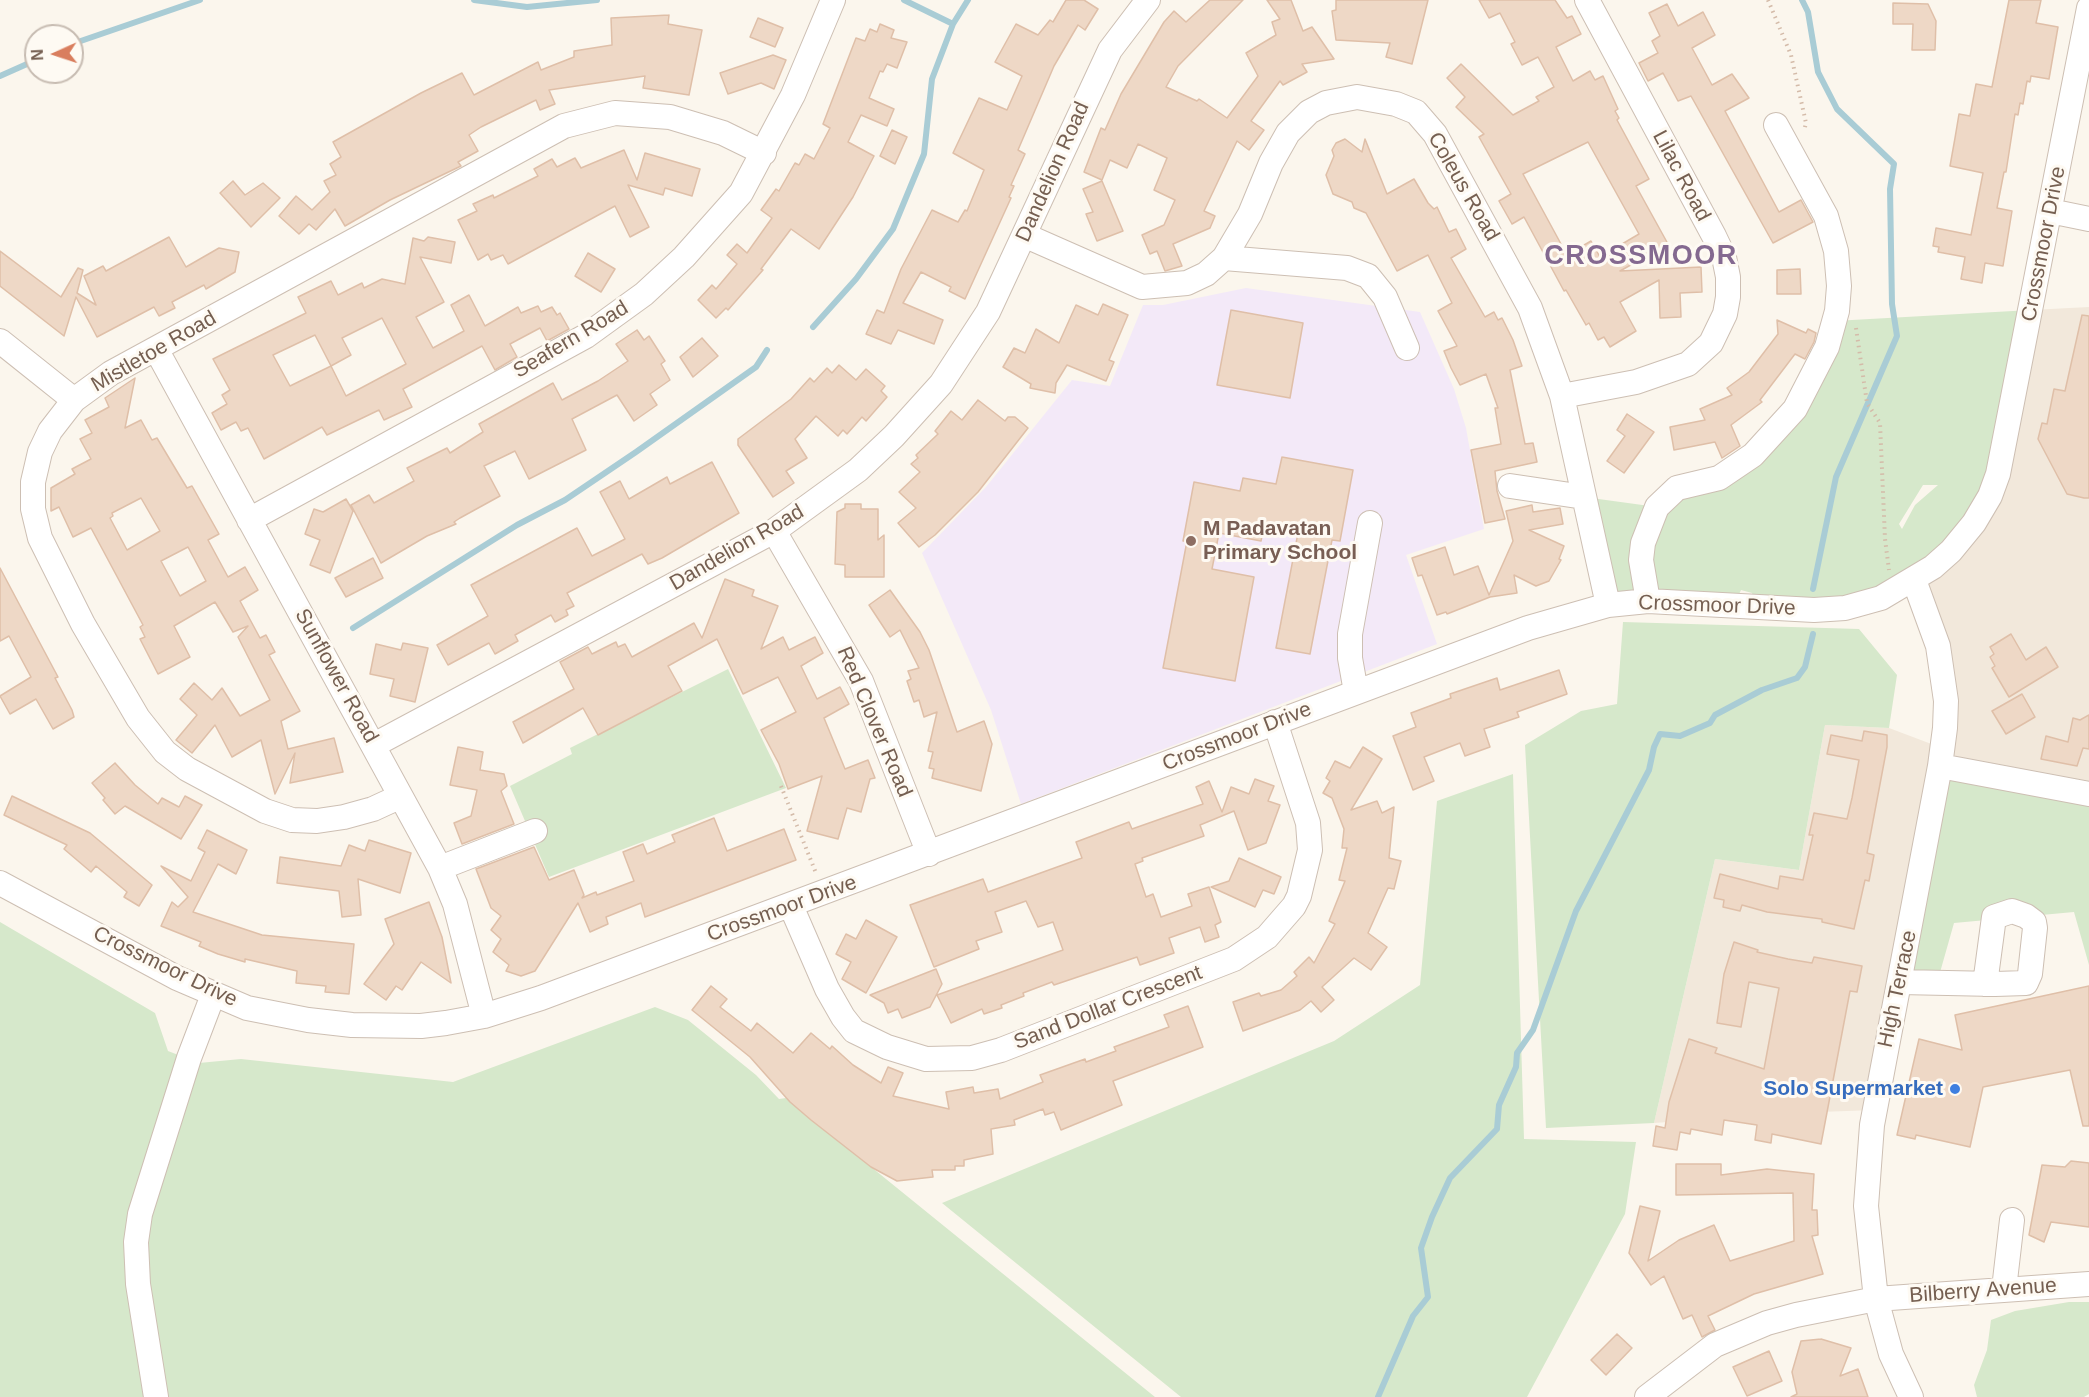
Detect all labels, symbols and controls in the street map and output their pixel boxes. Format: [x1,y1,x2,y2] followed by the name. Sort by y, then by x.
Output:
[24,24,84,84] north arrow
[29,49,46,61] text: N
[1011,98,1095,246] street label: Dandelion Road
[1647,126,1715,226] street label: Lilac Road
[1422,128,1504,246] street label: Coleus Road
[2017,164,2071,324] street label: Crossmoor Drive
[1544,241,1738,273] district label: CROSSMOOR
[509,296,633,384] street label: Seafern Road
[87,306,221,398] street label: Mistletoe Road
[665,499,809,597] street label: Dandelion Road
[1203,516,1357,566] place label: M Padavatan Primary School
[1184,534,1198,548] marker: M Padavatan Primary School
[1638,591,1796,621] street label: Crossmoor Drive
[289,605,383,747] street label: Sunflower Road
[831,643,917,801] street label: Red Clover Road
[1159,697,1315,777] street label: Crossmoor Drive
[704,870,860,948] street label: Crossmoor Drive
[89,921,241,1013] street label: Crossmoor Drive
[1873,928,1923,1050] street label: High Terrace
[1010,960,1206,1056] street label: Sand Dollar Crescent
[1763,1076,1943,1102] place label: Solo Supermarket
[1948,1082,1962,1096] marker: Solo Supermarket
[1908,1273,2058,1309] street label: Bilberry Avenue

